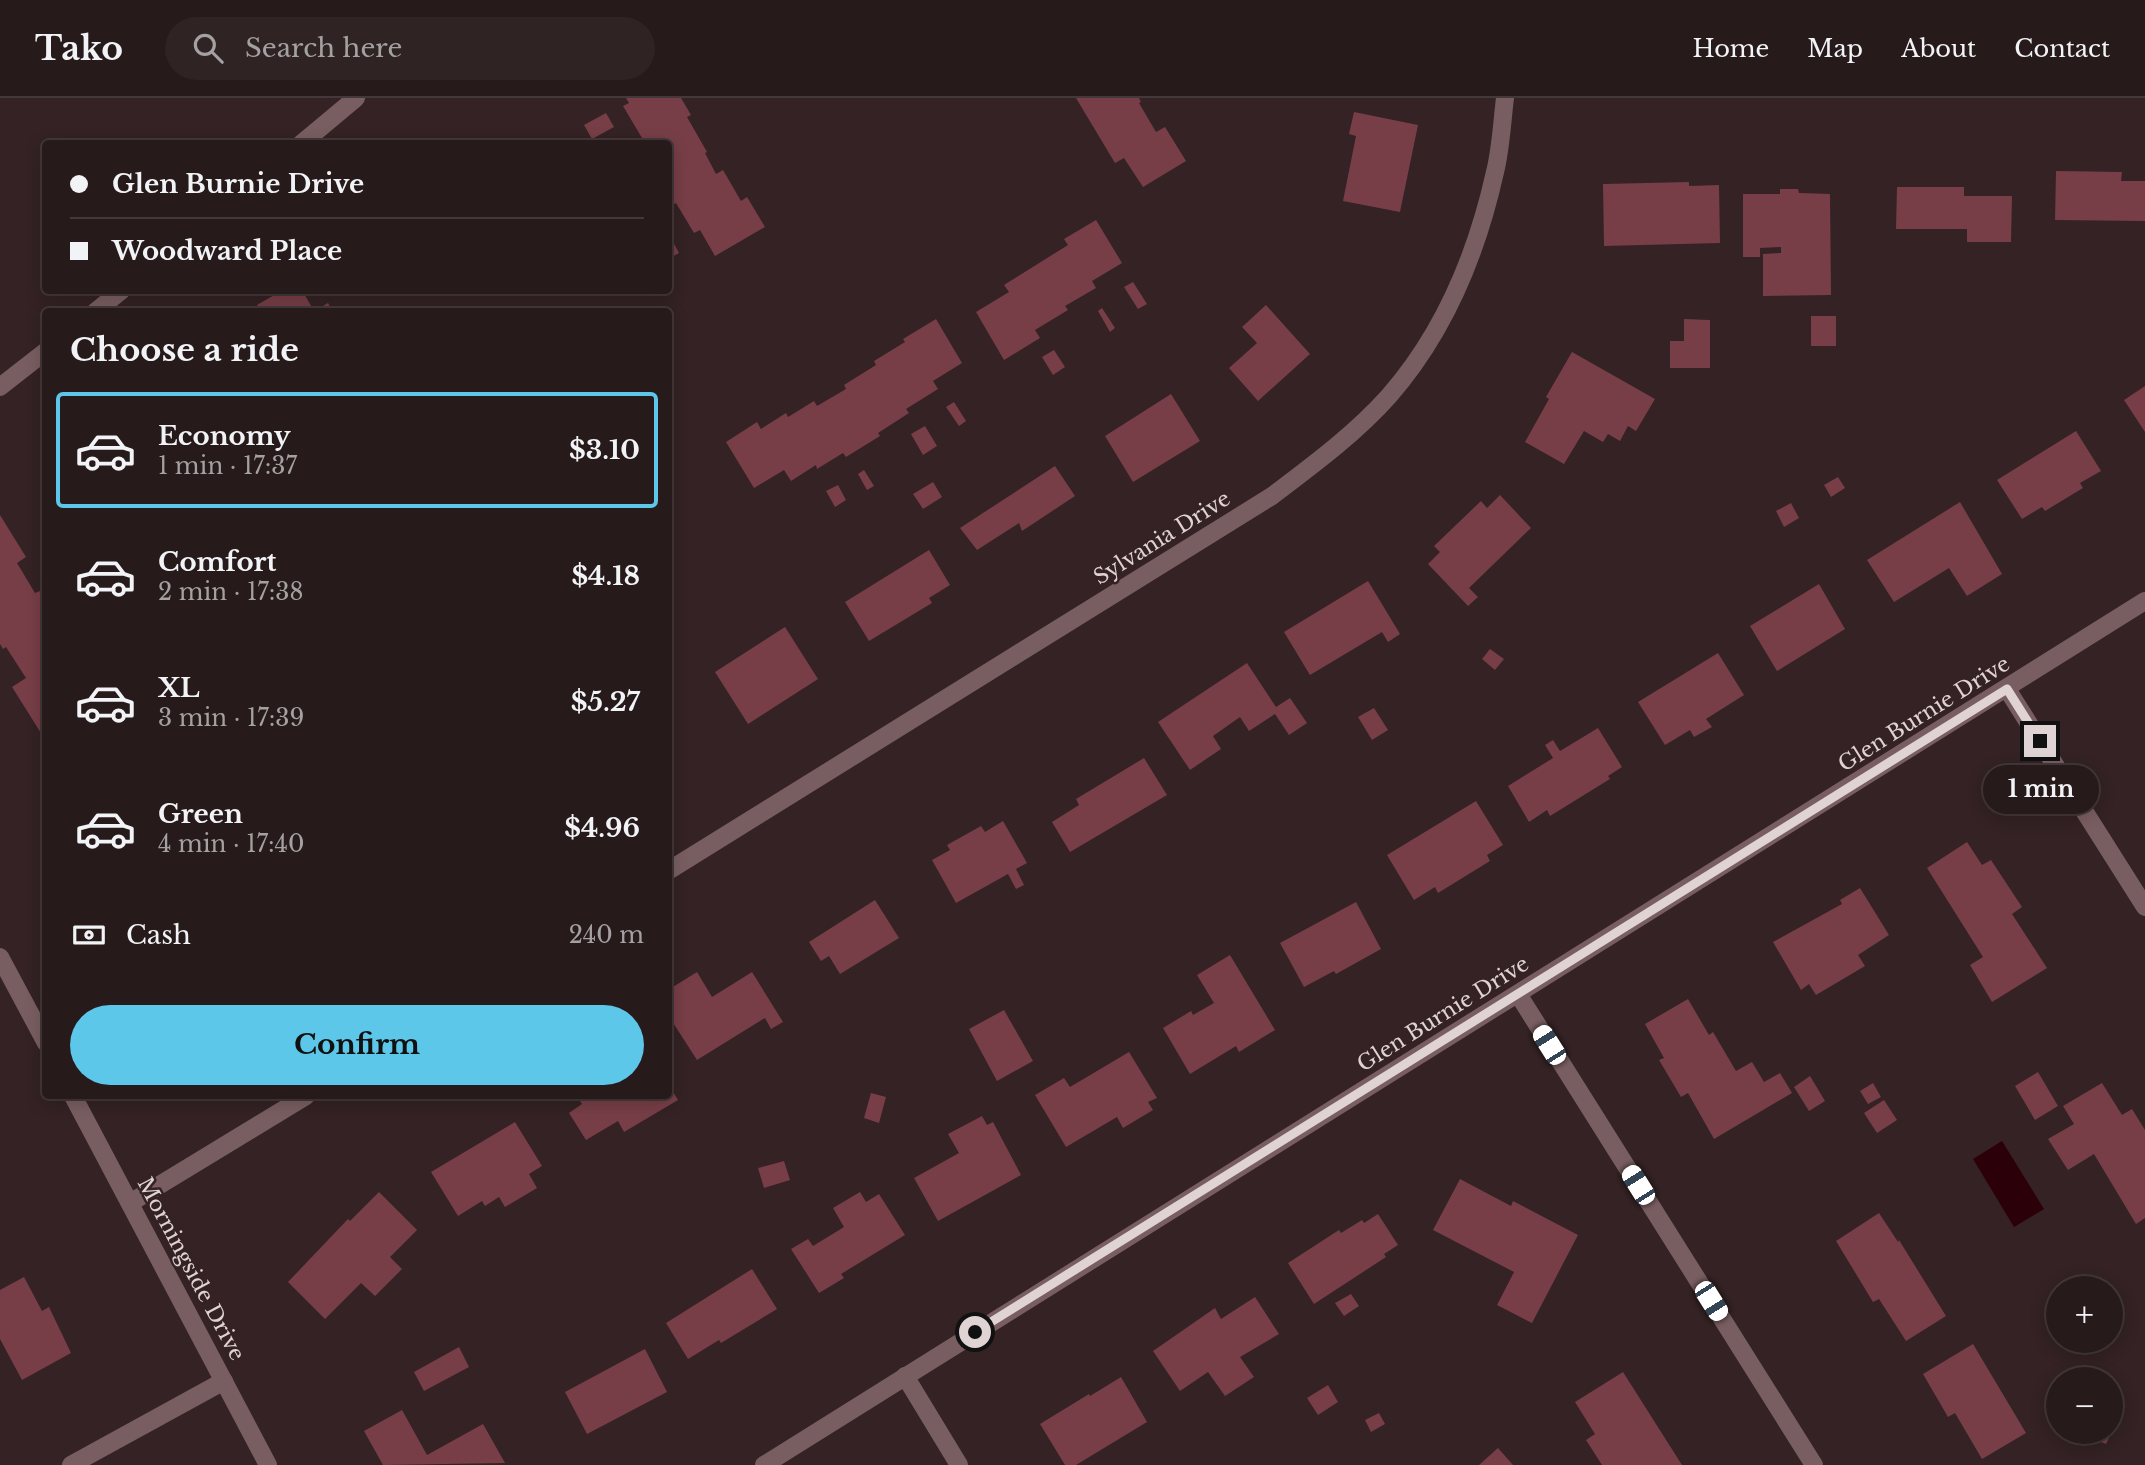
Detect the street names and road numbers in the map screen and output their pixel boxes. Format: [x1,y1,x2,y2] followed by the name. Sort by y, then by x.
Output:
[1089,486,1235,590] street label: Sylvania Drive
[1833,651,2015,777] street label: Glen Burnie Drive
[1352,951,1534,1077] street label: Glen Burnie Drive
[132,1173,250,1365] street label: Morningside Drive

